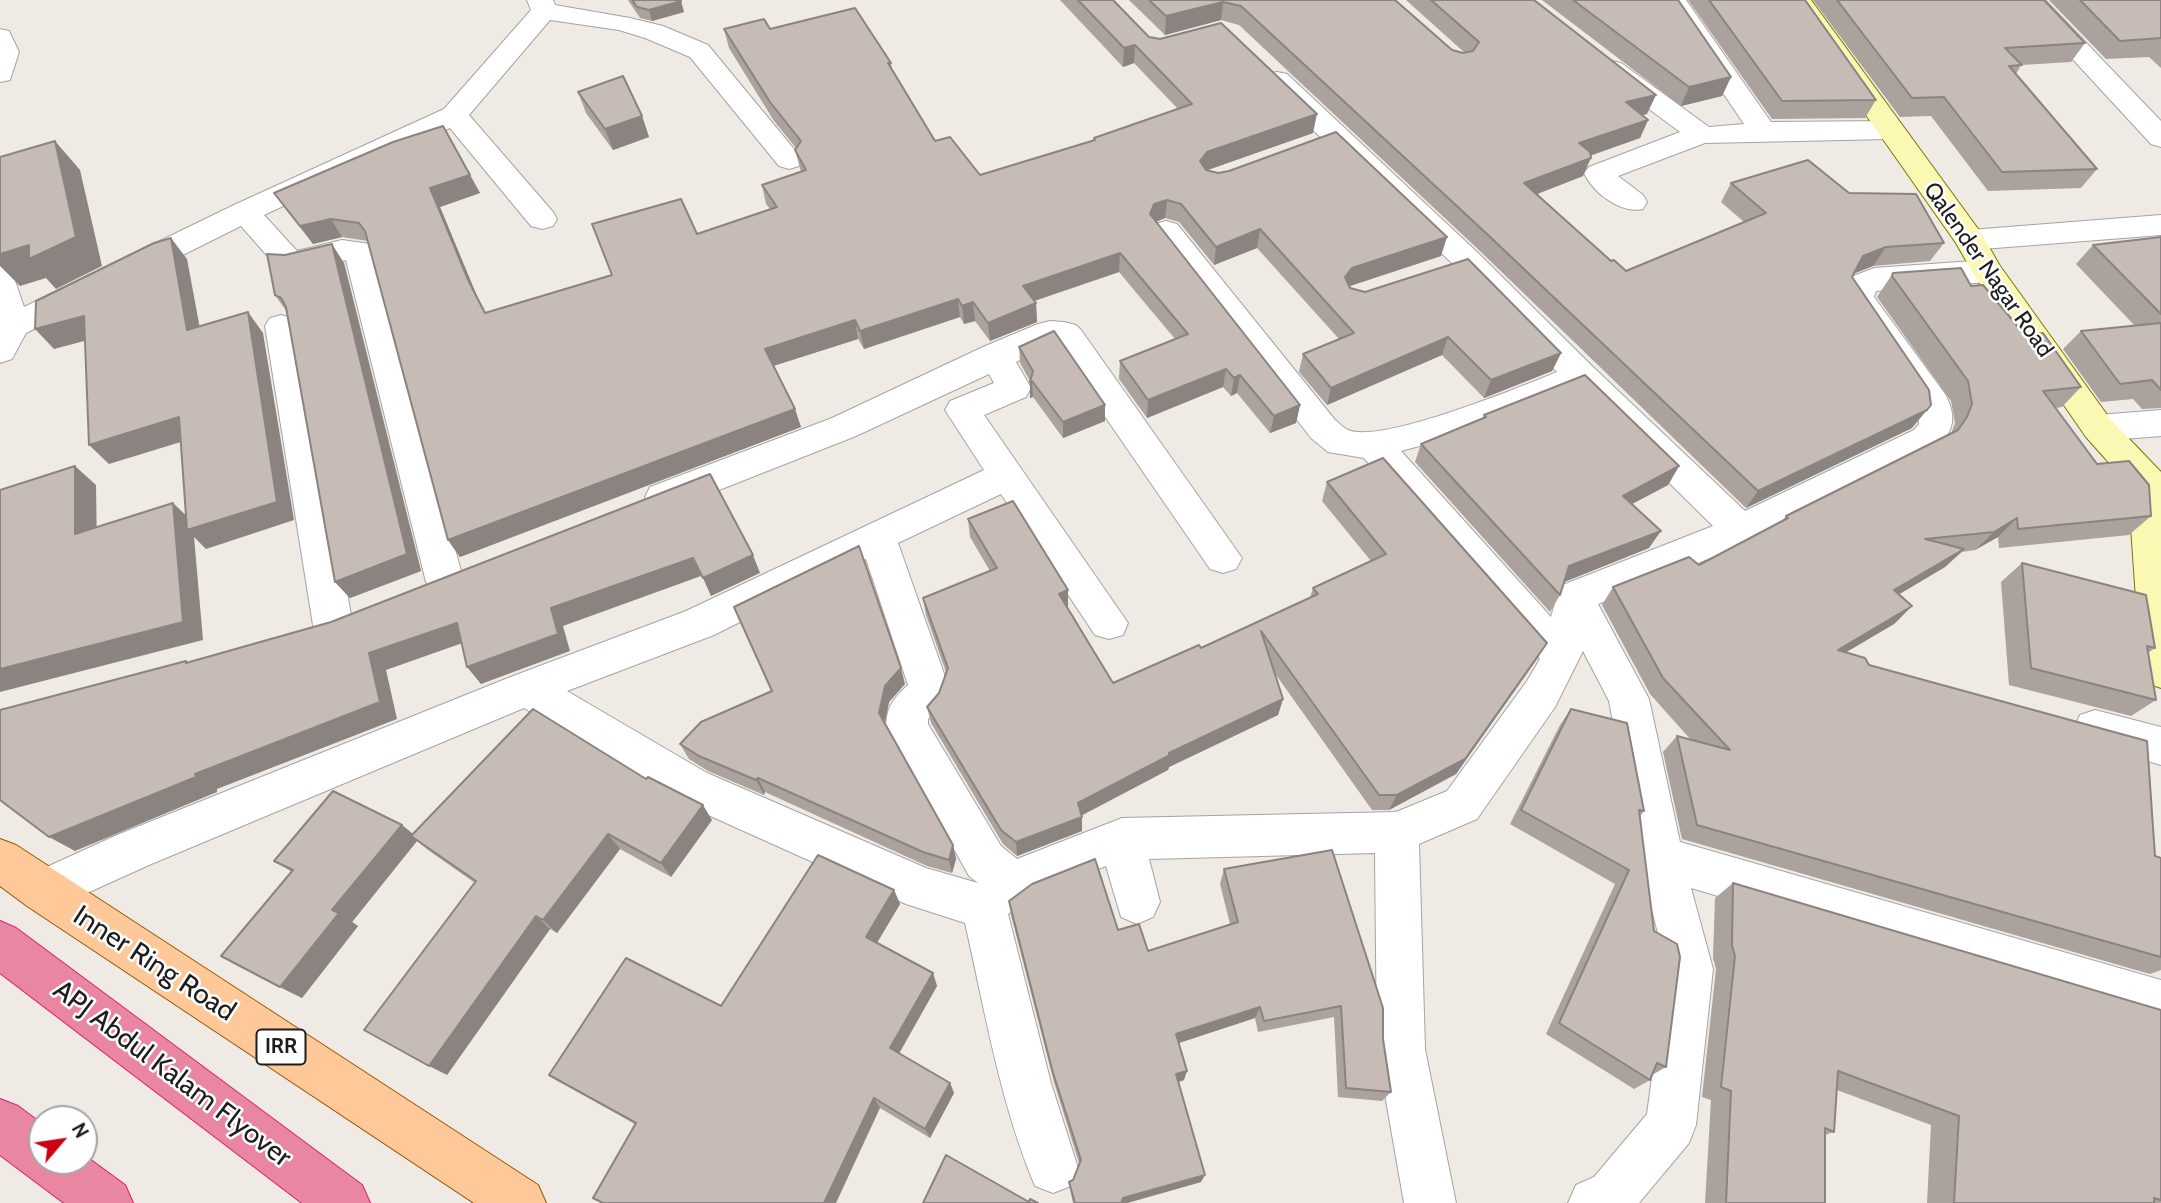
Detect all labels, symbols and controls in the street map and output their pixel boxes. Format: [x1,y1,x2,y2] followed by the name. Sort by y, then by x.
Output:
[1917,177,2059,363] street label: Qalender Nagar Road
[66,899,242,1029] street label: Inner Ring Road
[46,973,298,1175] street label: APJ Abdul Kalam Flyover
[256,1030,306,1064] road number: IRR
[28,1105,98,1175] north arrow
[67,1119,93,1142] text: N

